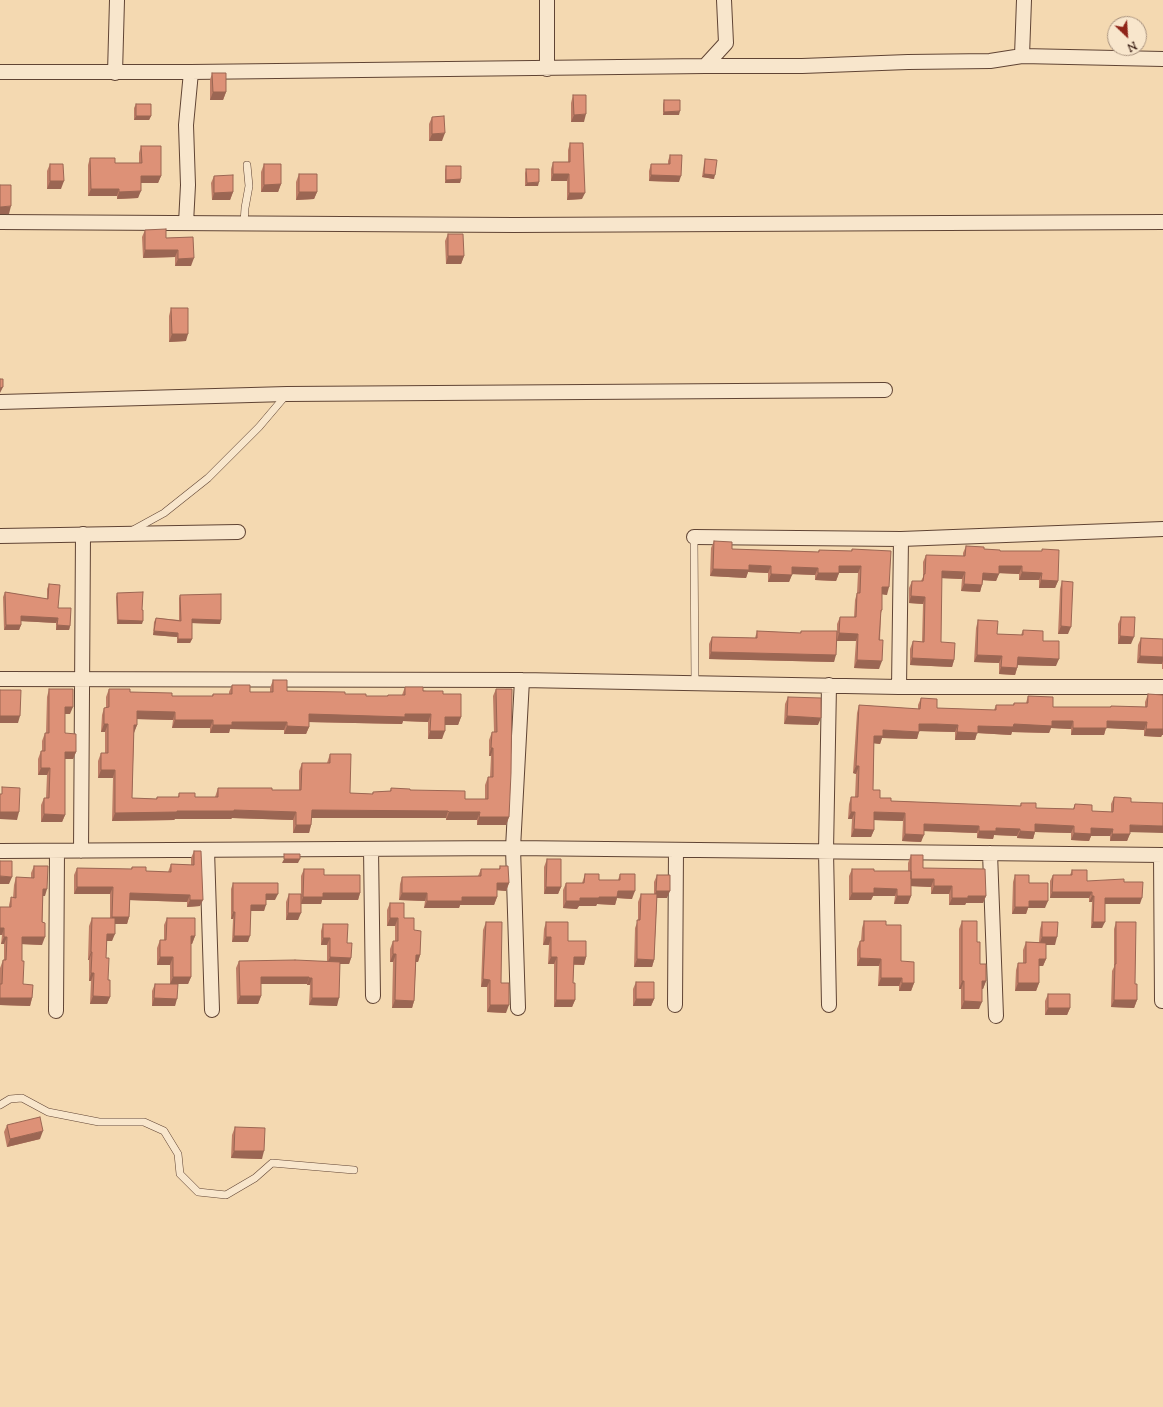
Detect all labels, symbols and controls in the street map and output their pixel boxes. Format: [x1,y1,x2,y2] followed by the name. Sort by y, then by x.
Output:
[1107,16,1147,56] north arrow
[1124,37,1139,55] text: N

